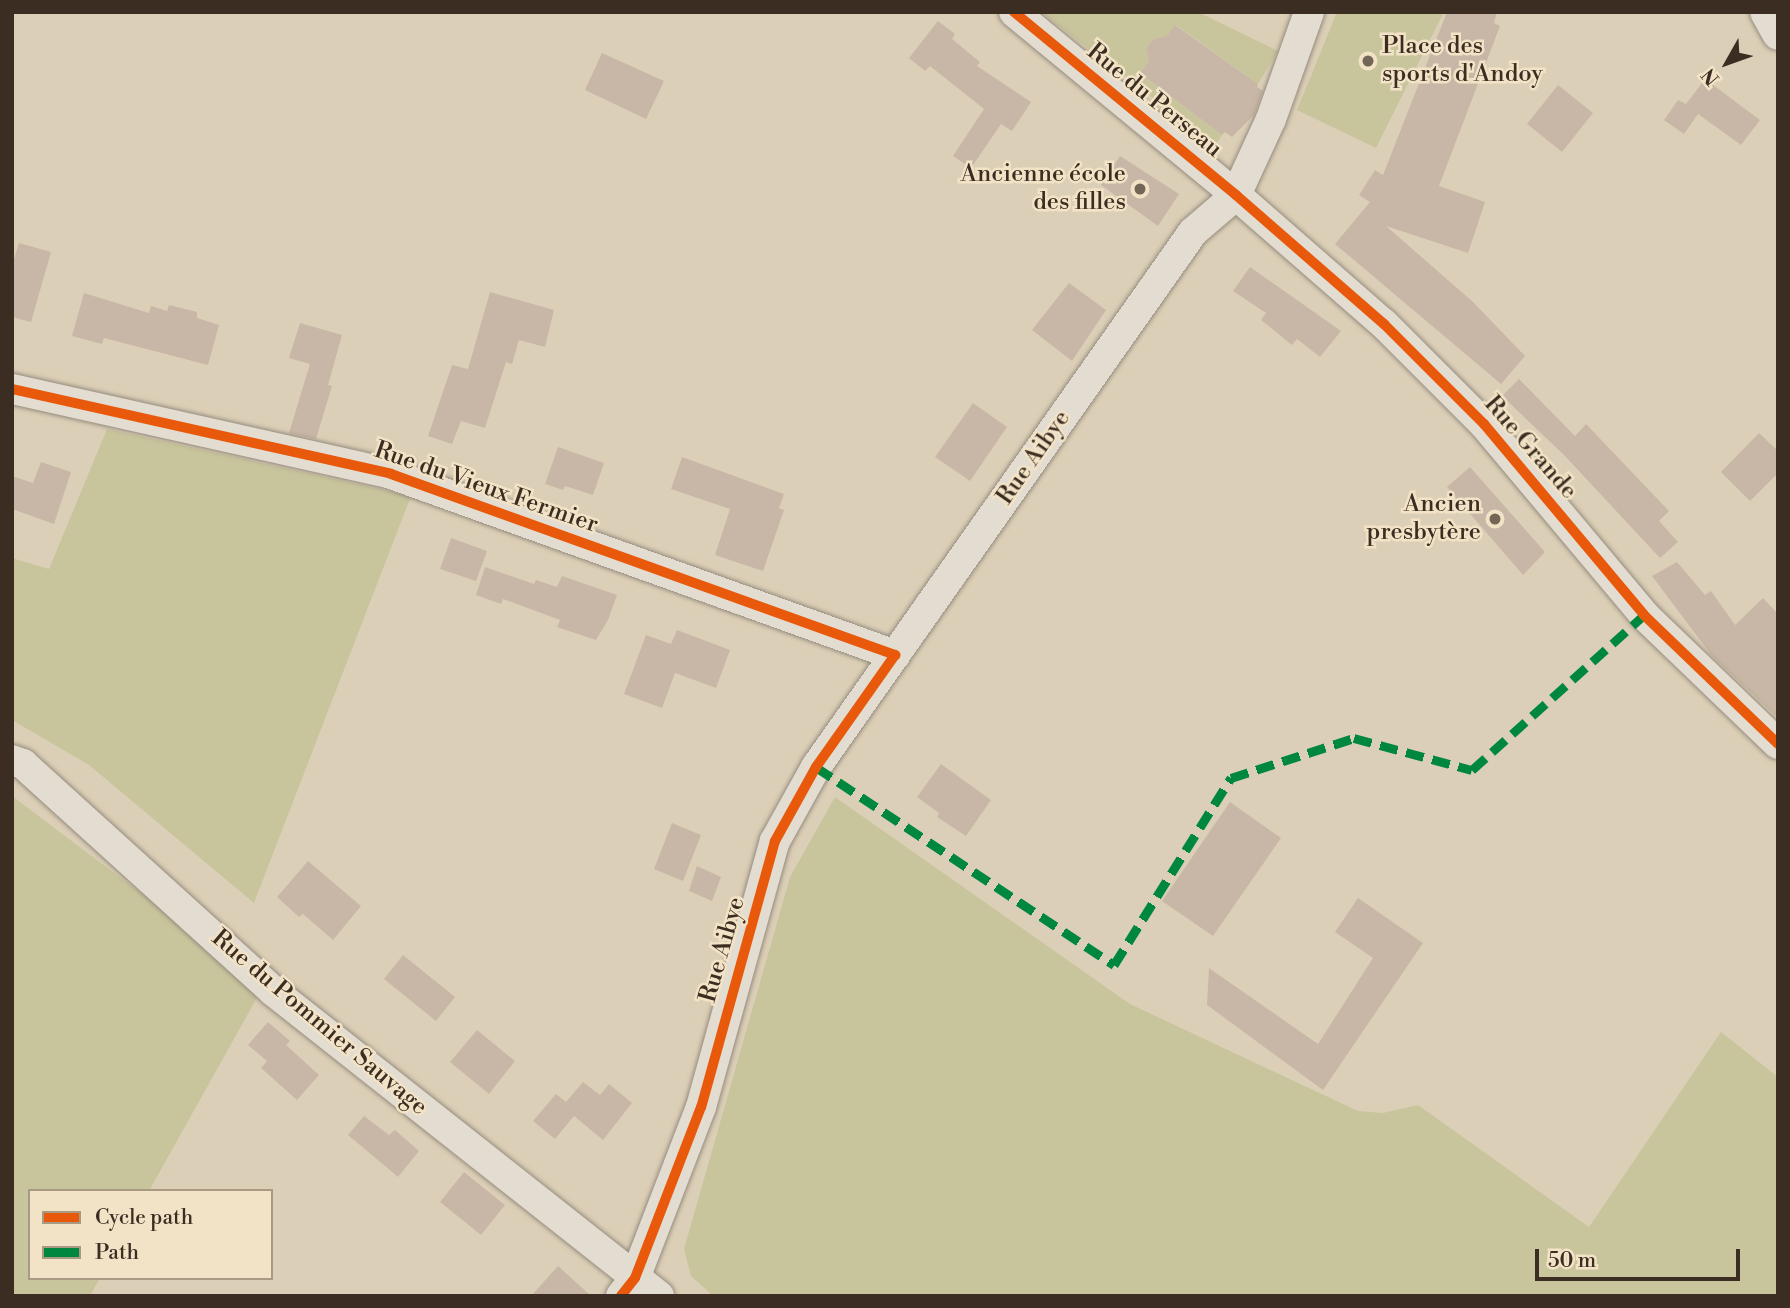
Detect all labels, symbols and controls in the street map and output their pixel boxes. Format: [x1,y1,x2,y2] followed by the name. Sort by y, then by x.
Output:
[1692,28,1762,98] north arrow
[1382,33,1543,89] place label: Place des sports d'Andoy
[1081,38,1227,164] street label: Rue du Perseau
[1360,53,1376,69] marker: Place des sports d'Andoy
[1697,63,1725,90] text: N
[960,161,1126,217] place label: Ancienne école des filles
[1132,181,1148,197] marker: Ancienne école des filles
[1477,390,1583,506] street label: Rue Grande
[991,405,1077,511] street label: Rue Aibye
[370,436,602,540] street label: Rue du Vieux Fermier
[1367,491,1481,547] place label: Ancien presbytère
[1487,511,1503,527] marker: Ancien presbytère
[694,894,752,1006] street label: Rue Aibye
[205,924,433,1122] street label: Rue du Pommier Sauvage
[28,1189,273,1280] legend
[95,1205,193,1231] text: Cycle path
[1538,1234,1743,1278] scale bar
[95,1240,139,1266] text: Path
[1548,1248,1596,1274] text: 50 m

